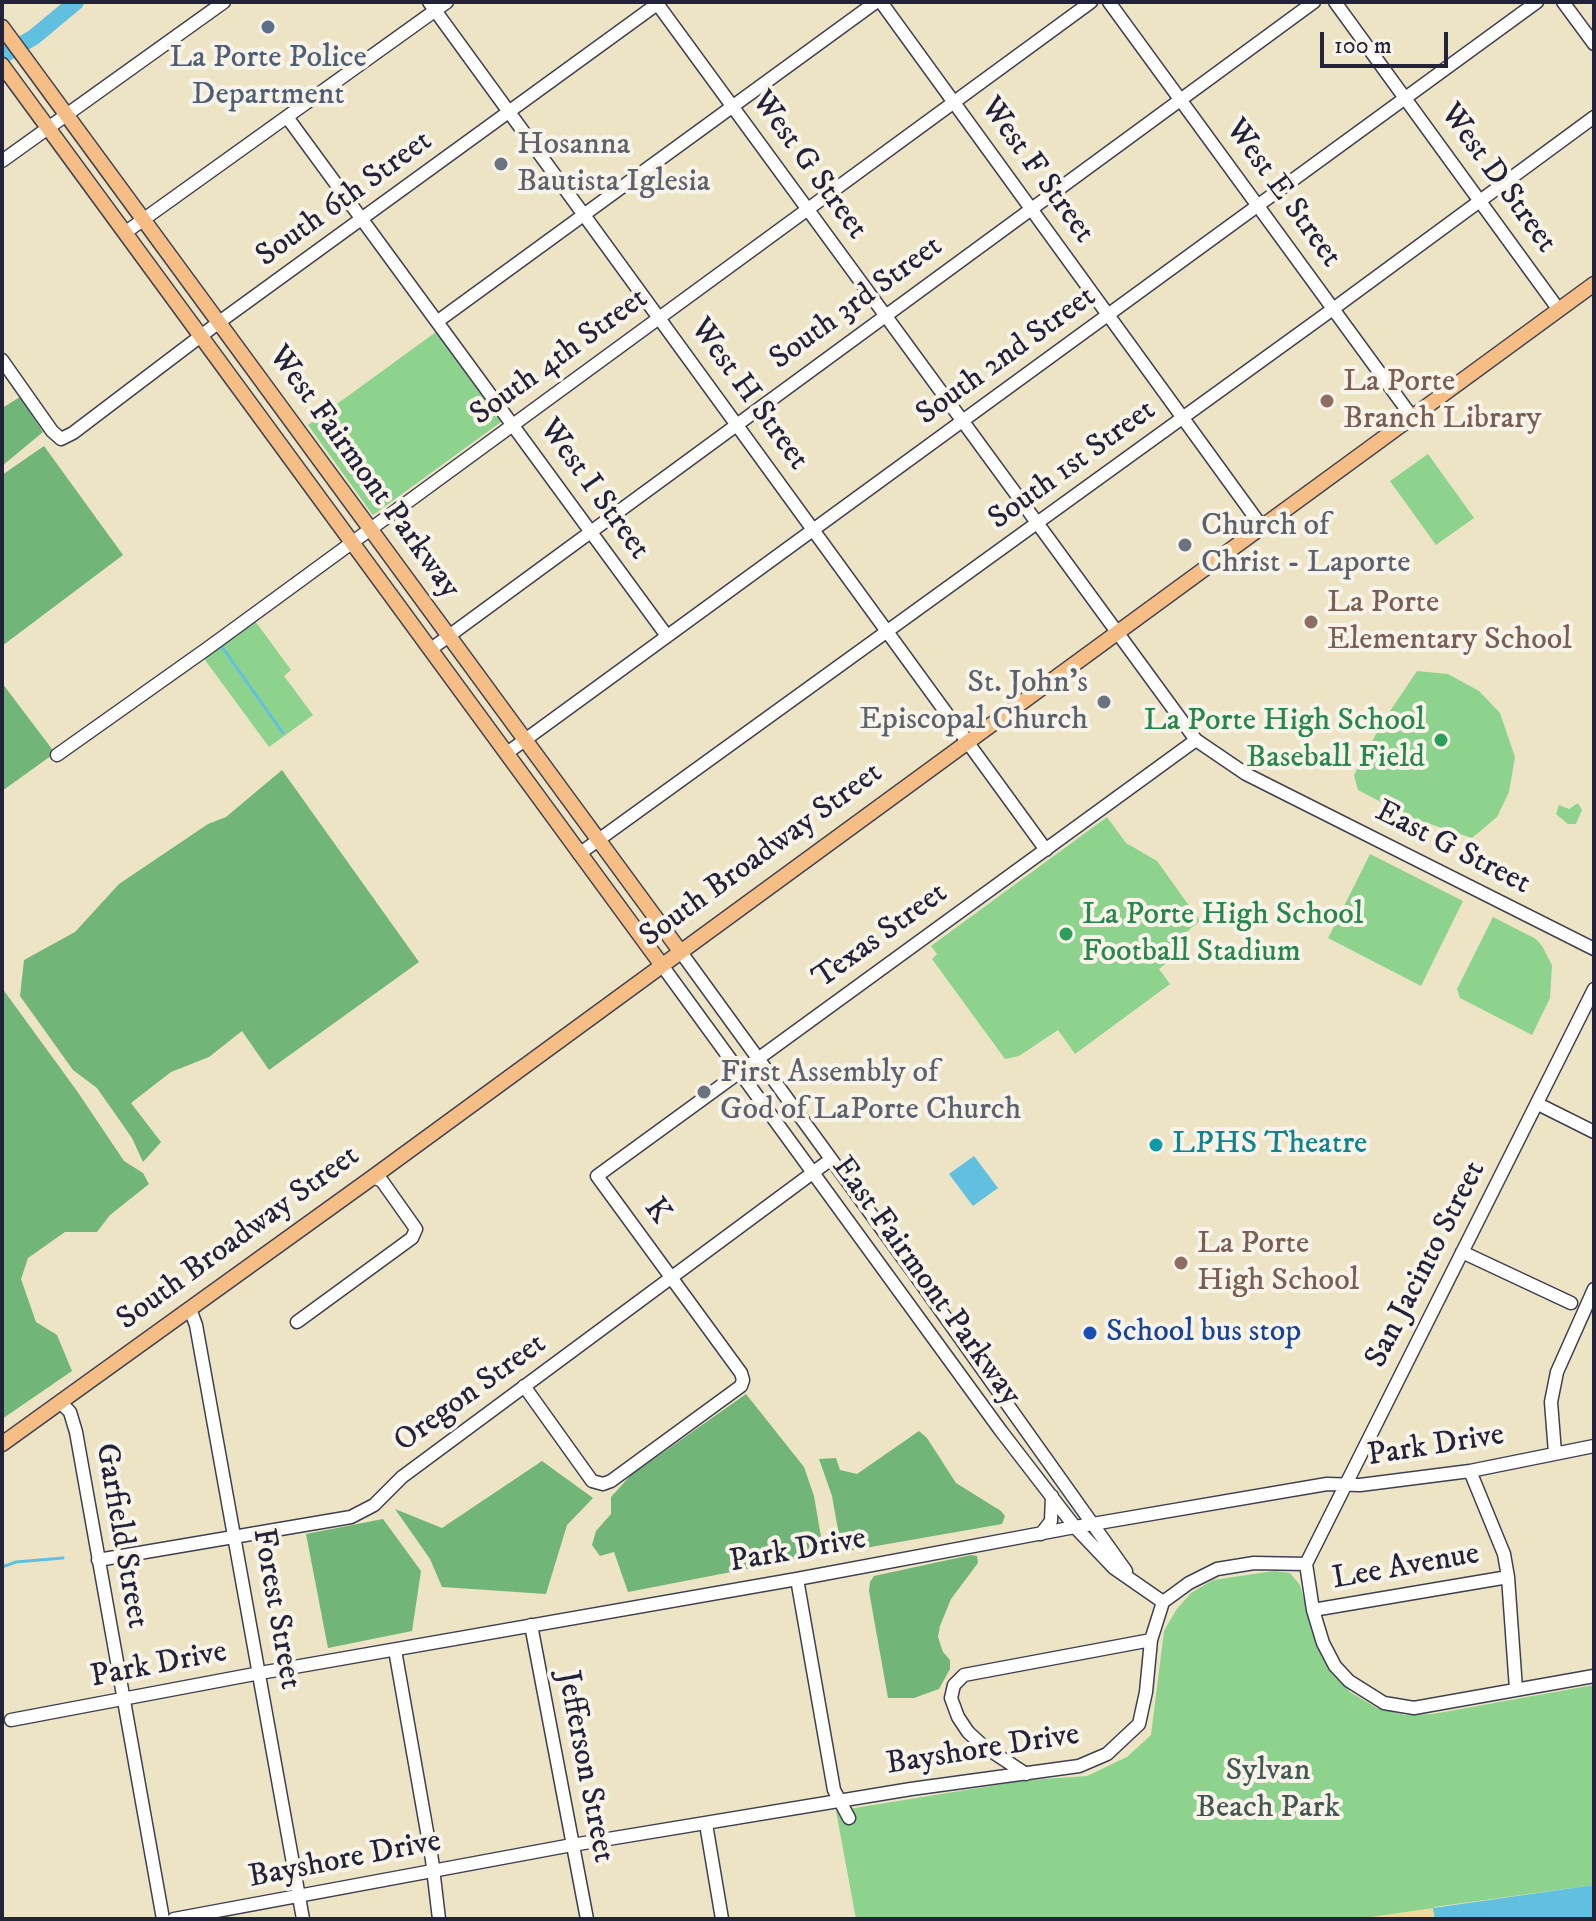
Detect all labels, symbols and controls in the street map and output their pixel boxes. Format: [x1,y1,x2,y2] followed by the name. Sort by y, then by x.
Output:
[1324,16,1452,66] scale bar
[259,18,277,36] marker: La Porte Police Department
[1334,31,1392,61] text: 100 m
[169,40,367,115] place label: La Porte Police Department
[741,84,875,248] street label: West G Street
[970,91,1102,251] street label: West F Street
[1430,97,1564,261] street label: West D Street
[1215,112,1349,276] street label: West E Street
[250,123,440,277] street label: South 6th Street
[517,127,710,202] place label: Hosanna Bautista Iglesia
[492,155,510,173] marker: Hosanna Bautista Iglesia
[763,229,951,379] street label: South 3rd Street
[910,279,1104,435] street label: South 2nd Street
[464,281,656,435] street label: South 4th Street
[680,312,816,478] street label: West H Street
[258,339,468,607] street label: West Fairmont Parkway
[1343,364,1541,439] place label: La Porte Branch Library
[1318,392,1336,410] marker: La Porte Branch Library
[982,393,1164,539] street label: South 1st Street
[529,412,657,568] street label: West I Street
[1201,508,1410,583] place label: Church of Christ - Laporte
[1176,536,1194,554] marker: Church of Christ - Laporte
[1327,585,1572,660] place label: La Porte Elementary School
[1302,613,1320,631] marker: La Porte Elementary School
[859,665,1088,740] place label: St. John's Episcopal Church
[1095,693,1113,711] marker: St. John's Episcopal Church
[1144,703,1425,778] place label: La Porte High School Baseball Field
[1432,731,1450,749] marker: La Porte High School Baseball Field
[633,755,891,957] street label: South Broadway Street
[1368,794,1536,904] street label: East G Street
[806,875,956,999] street label: Texas Street
[1082,897,1363,972] place label: La Porte High School Football Stadium
[1057,925,1075,943] marker: La Porte High School Football Stadium
[720,1055,1021,1130] place label: First Assembly of God of LaPorte Church
[695,1083,713,1101] marker: First Assembly of God of LaPorte Church
[1172,1126,1367,1164] place label: LPHS Theatre
[1147,1136,1165,1154] marker: LPHS Theatre
[110,1138,368,1340] street label: South Broadway Street
[822,1150,1028,1414] street label: East Fairmont Parkway
[1358,1155,1496,1375] street label: San Jacinto Street
[634,1192,678,1232] street label: K
[1197,1226,1359,1301] place label: La Porte High School
[1172,1254,1190,1272] marker: La Porte High School
[1106,1314,1301,1352] place label: School bus stop
[1081,1324,1099,1342] marker: School bus stop
[388,1326,554,1462] street label: Oregon Street
[1365,1417,1507,1477] street label: Park Drive
[85,1440,155,1632] street label: Garfield Street
[727,1521,869,1583] street label: Park Drive
[242,1526,308,1692] street label: Forest Street
[1329,1536,1483,1600] street label: Lee Avenue
[88,1634,230,1698] street label: Park Drive
[547,1668,621,1866] street label: Jefferson Street
[884,1717,1082,1785] street label: Bayshore Drive
[1196,1753,1340,1828] park label: Sylvan Beach Park
[246,1824,444,1898] street label: Bayshore Drive

